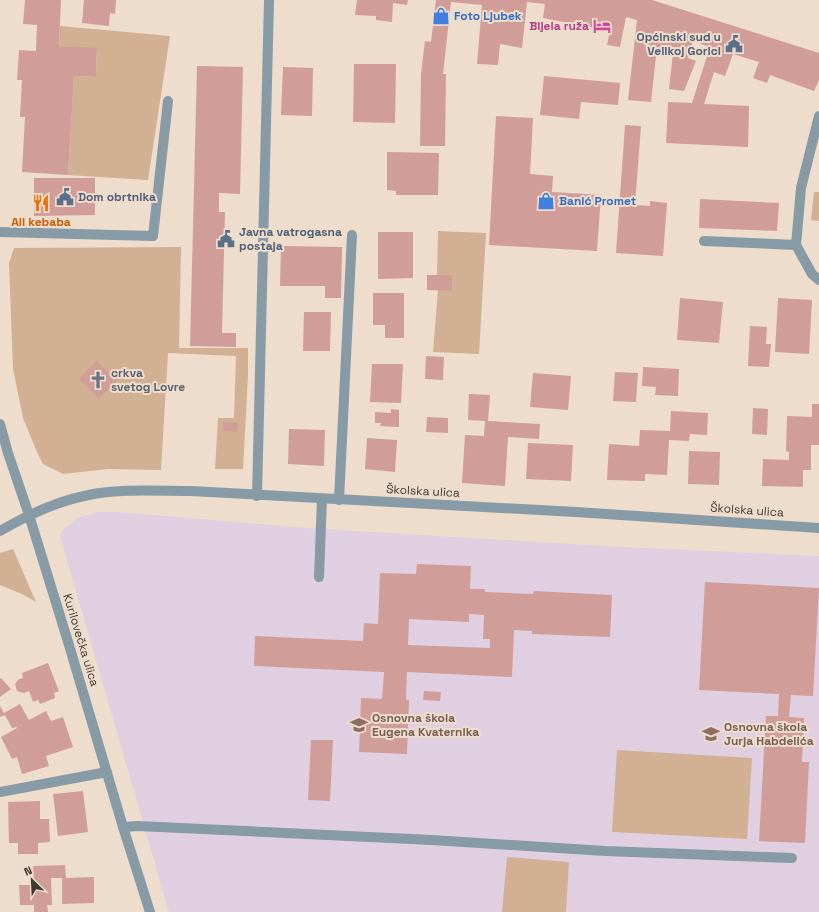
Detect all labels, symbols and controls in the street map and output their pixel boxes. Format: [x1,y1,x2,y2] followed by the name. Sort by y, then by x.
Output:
[431,6,451,26] shop icon: Foto Ljubek
[454,8,522,24] place label: Foto Ljubek
[592,16,612,36] hotel icon: Bijela ruža
[529,18,589,34] place label: Bijela ruža
[637,29,721,59] place label: Općinski sud u Velikoj Gorici
[724,34,744,54] public building icon: Općinski sud u Velikoj Gorici
[55,187,75,207] public building icon: Dom obrtnika
[78,189,156,205] place label: Dom obrtnika
[536,191,556,211] shop icon: Banić Promet
[31,193,51,213] restaurant icon: Ali kebaba
[559,193,636,209] place label: Banić Promet
[11,214,71,230] place label: Ali kebaba
[239,224,342,254] place label: Javna vatrogasna postaja
[216,229,236,249] public building icon: Javna vatrogasna postaja
[111,365,185,395] place label: crkva svetog Lovre
[88,370,108,390] church icon: crkva svetog Lovre
[386,481,460,501] street label: Školska ulica
[710,499,784,521] street label: Školska ulica
[59,592,103,688] street label: Kurilovečka ulica
[372,710,479,740] place label: Osnovna škola Eugena Kvaternika
[349,715,369,735] school or university icon: Osnovna škola Eugena Kvaternika
[724,719,814,749] place label: Osnovna škola Jurja Habdelića
[701,724,721,744] school or university icon: Osnovna škola Jurja Habdelića
[12,860,52,900] north arrow
[22,863,34,879] text: N

